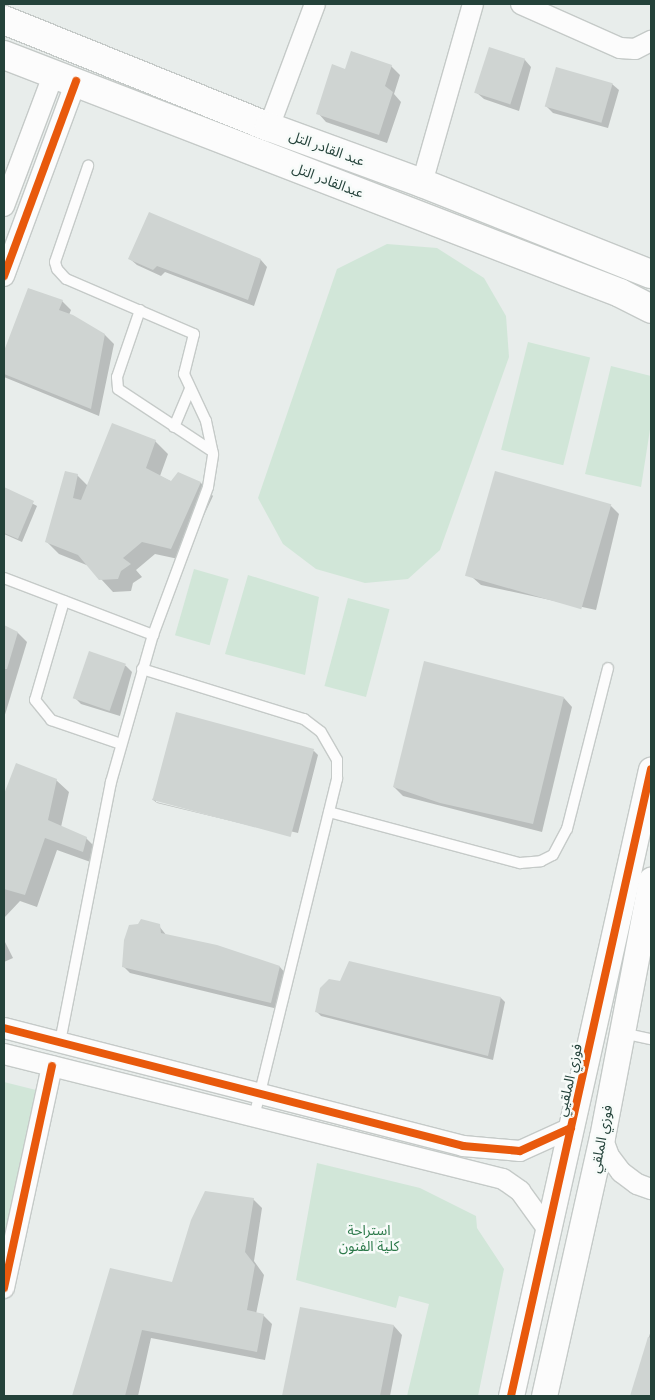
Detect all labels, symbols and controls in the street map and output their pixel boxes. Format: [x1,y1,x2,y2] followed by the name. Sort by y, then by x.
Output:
[287,127,367,169] street label: عبد القادر التل
[290,159,366,201] street label: عبدالقادر التل
[552,1042,586,1118] street label: فوزي الملقيي
[586,1104,616,1174] street label: فوزي الملقي
[339,1222,399,1254] park label: استراحة كلية الفنون

